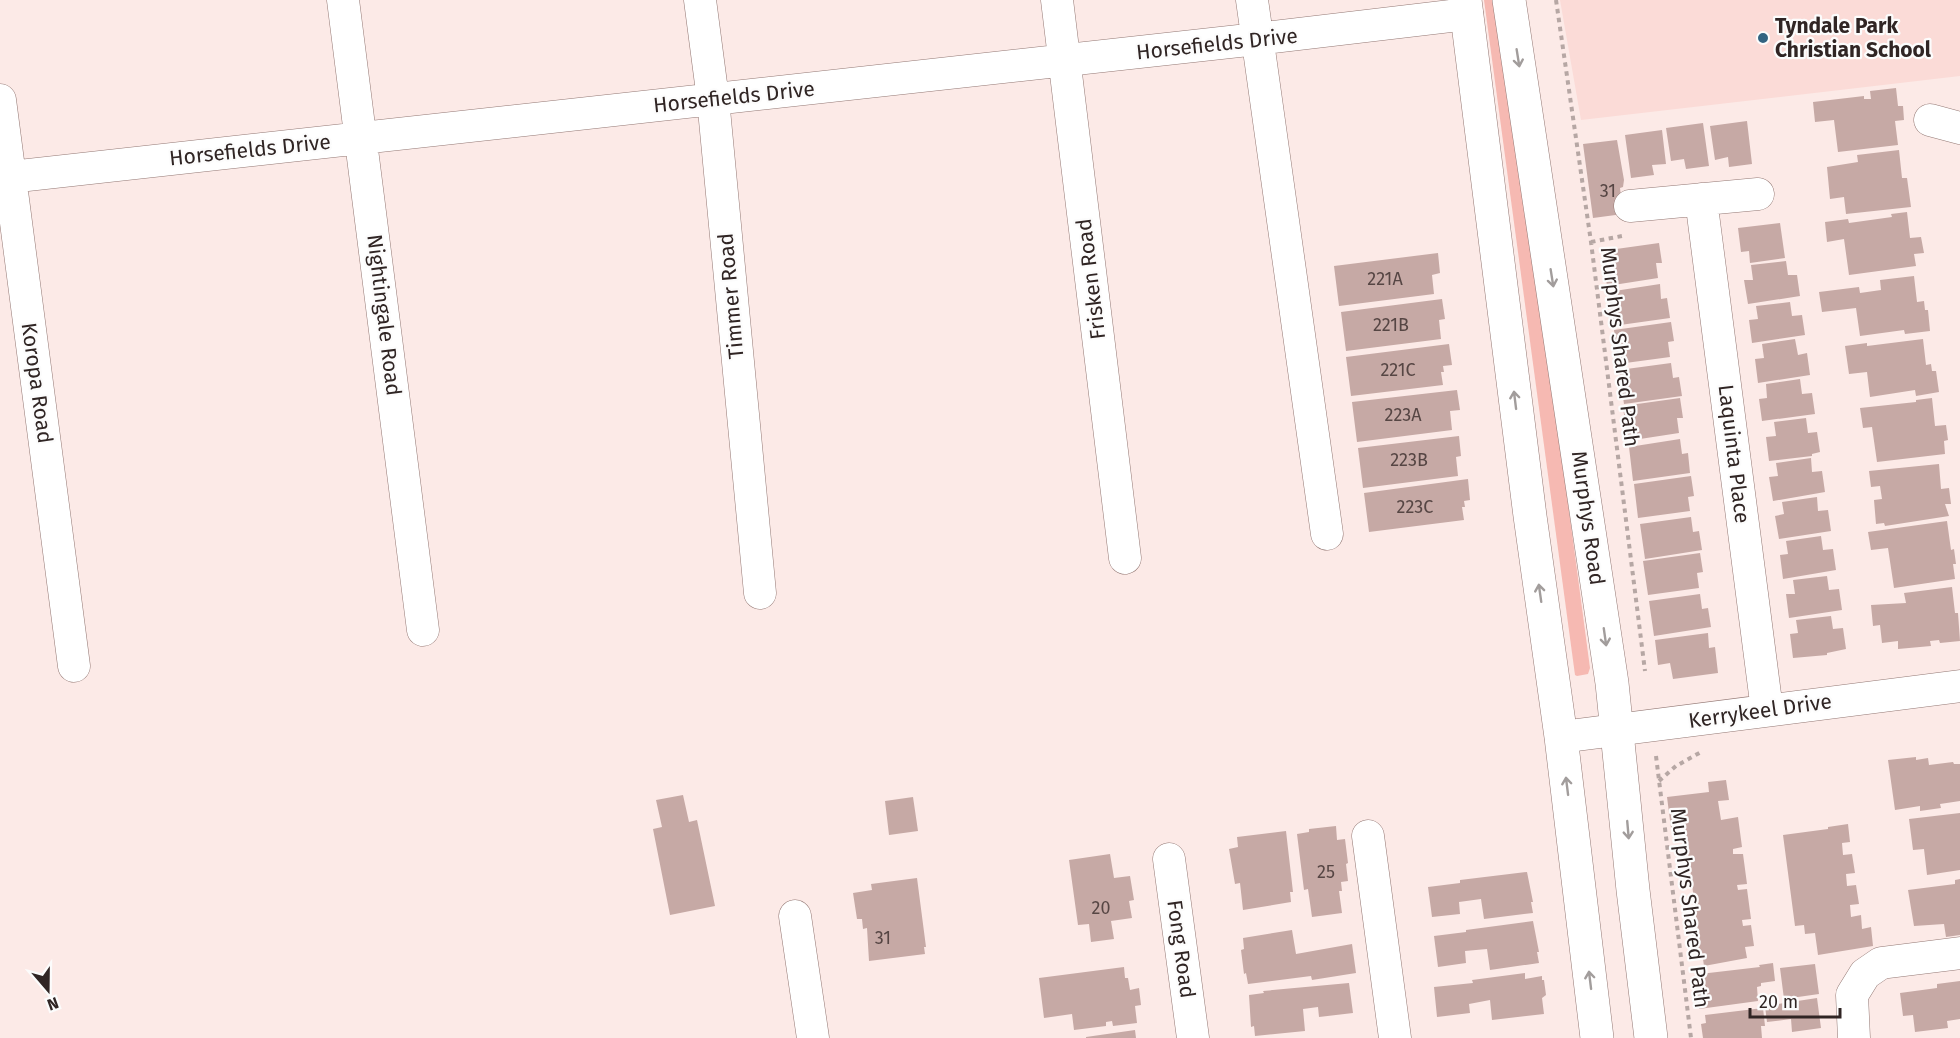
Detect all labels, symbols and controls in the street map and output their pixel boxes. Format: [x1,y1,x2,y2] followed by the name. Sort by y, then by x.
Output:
[1775,13,1932,63] place label: Tyndale Park Christian School
[1135,23,1299,65] street label: Horsefields Drive
[1756,31,1770,45] marker: Tyndale Park Christian School
[1512,47,1523,67] one-way arrow
[652,76,816,118] street label: Horsefields Drive
[168,129,332,171] street label: Horsefields Drive
[1600,180,1616,202] house number: 31
[1071,217,1111,341] street label: Frisken Road
[713,232,749,360] street label: Timmer Road
[361,233,407,397] street label: Nightingale Road
[1595,245,1645,449] street label: Murphys Shared Path
[1367,268,1403,290] house number: 221A
[1546,268,1557,287] one-way arrow
[1373,314,1409,336] house number: 221B
[16,321,58,445] street label: Koropa Road
[1380,359,1416,381] house number: 221C
[1713,383,1755,525] street label: Laquinta Place
[1509,390,1520,410] one-way arrow
[1384,404,1422,426] house number: 223A
[1390,449,1428,471] house number: 223B
[1566,449,1610,587] street label: Murphys Road
[1397,496,1433,518] house number: 223C
[1535,584,1546,603] one-way arrow
[1599,627,1610,646] one-way arrow
[1687,688,1833,734] street label: Kerrykeel Drive
[1561,777,1572,797] one-way arrow
[1665,806,1715,1010] street label: Murphys Shared Path
[1622,820,1633,840] one-way arrow
[1317,861,1335,883] house number: 25
[1092,897,1110,919] house number: 20
[1161,898,1201,1000] street label: Fong Road
[875,927,891,949] house number: 31
[18,960,78,1020] north arrow
[1584,970,1595,990] one-way arrow
[1750,981,1840,1019] scale bar
[1759,991,1798,1013] text: 20 m
[45,993,61,1014] text: N

